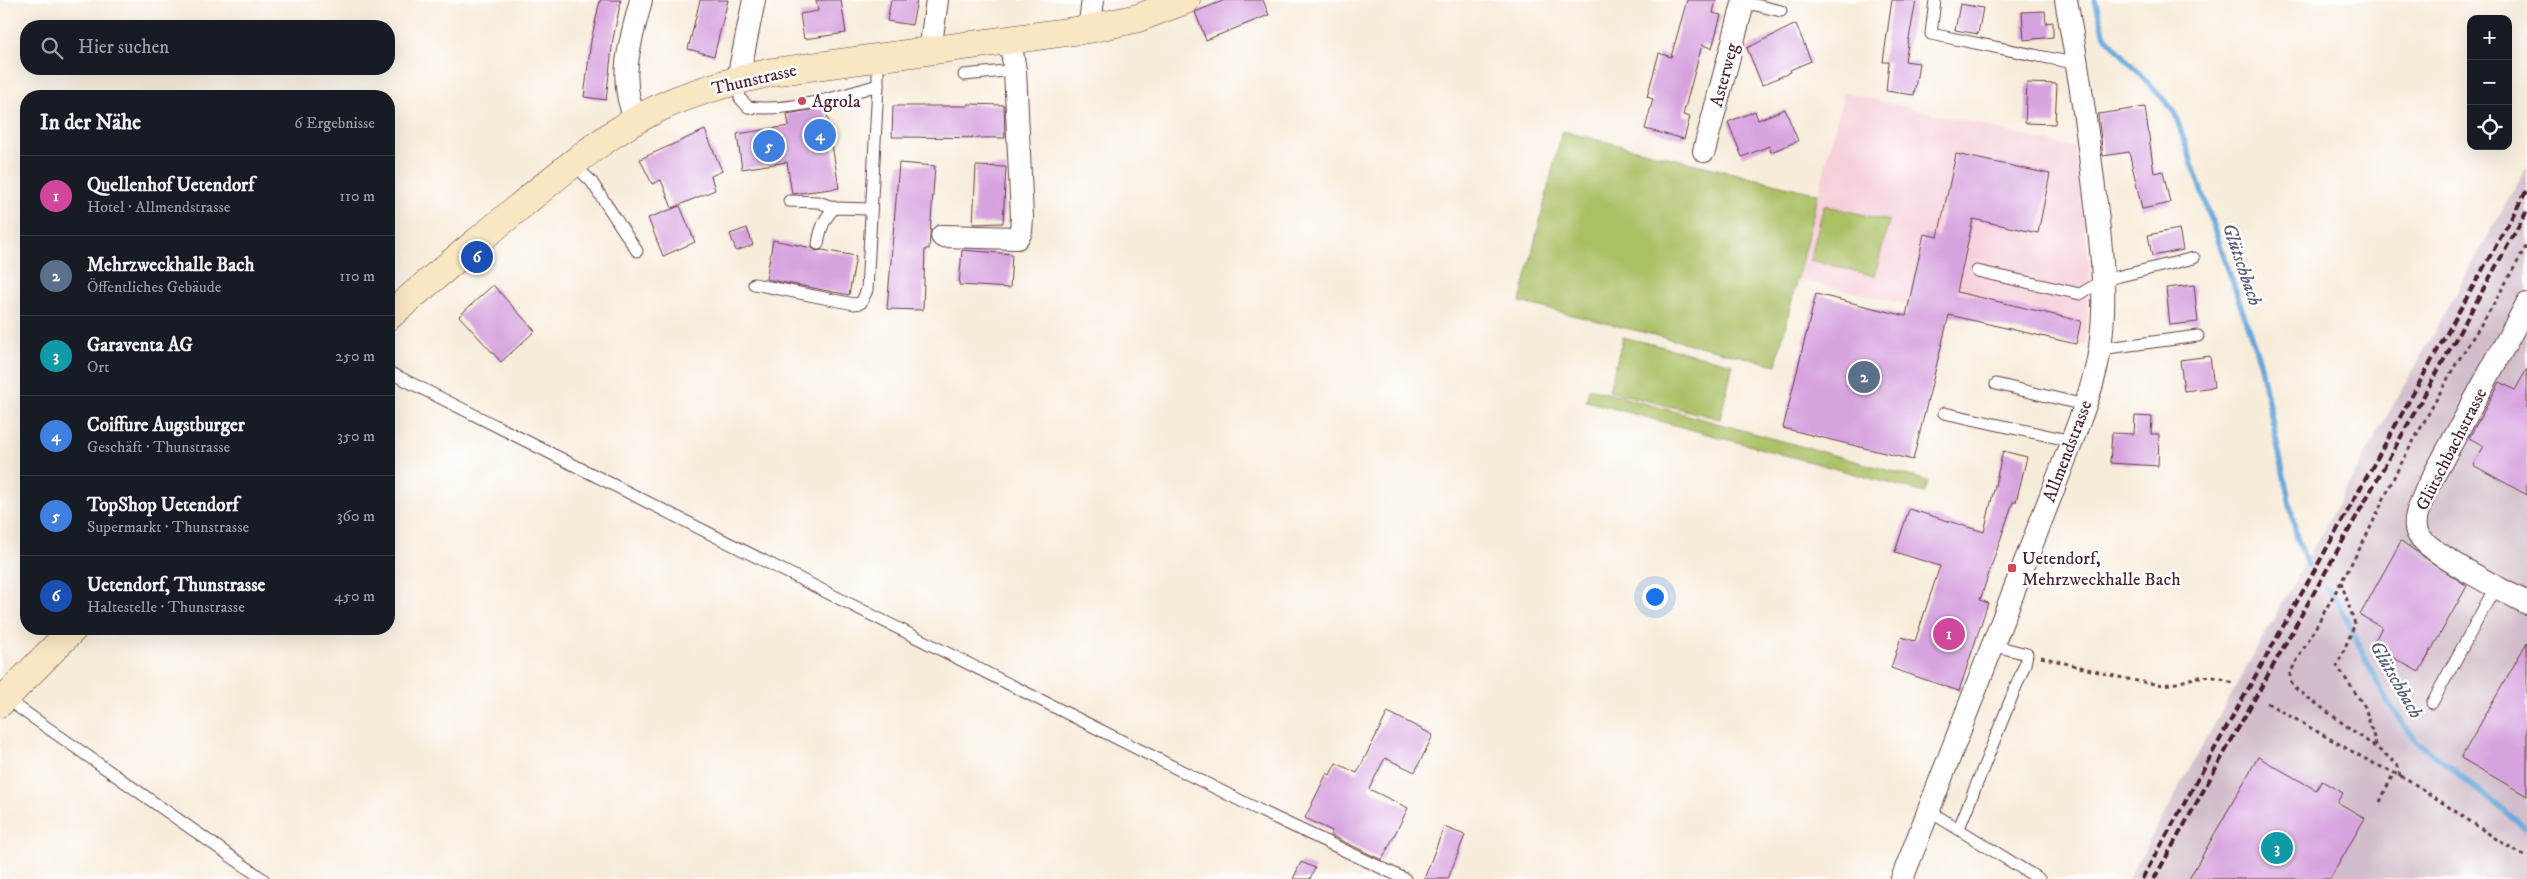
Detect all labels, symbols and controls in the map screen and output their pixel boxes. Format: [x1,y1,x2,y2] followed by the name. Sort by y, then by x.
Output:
[2467,15,2512,150] map controls
[2467,15,2512,60] button: +
[20,20,395,75] search box
[38,34,66,62] icon: search
[78,36,169,59] text: Hier suchen
[1706,41,1744,110] street label: Asterweg
[710,60,799,100] street label: Thunstrasse
[2467,60,2512,105] button: −
[812,91,861,113] place label: Agrola
[796,95,808,107] marker: Agrola
[2467,105,2512,150] button: locate
[40,110,141,136] text: In der Nähe
[294,113,375,133] text: 6 Ergebnisse
[804,116,836,154] pin: 4
[753,127,785,165] pin: 5
[87,174,254,197] text: Quellenhof Uetendorf
[53,186,59,206] text: 1
[339,186,375,206] text: 110 m
[87,197,230,217] text: Hotel · Allmendstrasse
[2217,220,2267,309] water label: Glütschbach
[461,238,493,276] pin: 6
[87,254,254,277] text: Mehrzweckhalle Bach
[52,266,60,286] text: 2
[339,266,375,286] text: 110 m
[87,277,221,297] text: Öffentliches Gebäude
[87,334,193,357] text: Garaventa AG
[53,346,59,366] text: 3
[335,346,375,366] text: 250 m
[87,357,109,377] text: Ort
[1848,358,1880,396] pin: 2
[2412,385,2492,514] street label: Glütschbachstrasse
[2038,397,2097,505] street label: Allmendstrasse
[87,414,245,437] text: Coiffure Augstburger
[51,426,61,446] text: 4
[337,426,375,446] text: 350 m
[87,437,230,457] text: Geschäft · Thunstrasse
[87,494,239,517] text: TopShop Uetendorf
[52,506,60,526] text: 5
[337,506,375,526] text: 360 m
[87,517,249,537] text: Supermarkt · Thunstrasse
[2022,548,2181,591] place label: Uetendorf, Mehrzweckhalle Bach
[2006,562,2018,574] marker: Uetendorf, Mehrzweckhalle Bach
[87,574,265,597] text: Uetendorf, Thunstrasse
[1642,584,1668,610] your location
[52,586,60,606] text: 6
[334,586,375,606] text: 450 m
[87,597,245,617] text: Haltestelle · Thunstrasse
[1933,615,1965,653] pin: 1
[2364,637,2427,723] water label: Glütschbach
[2261,829,2293,867] pin: 3

